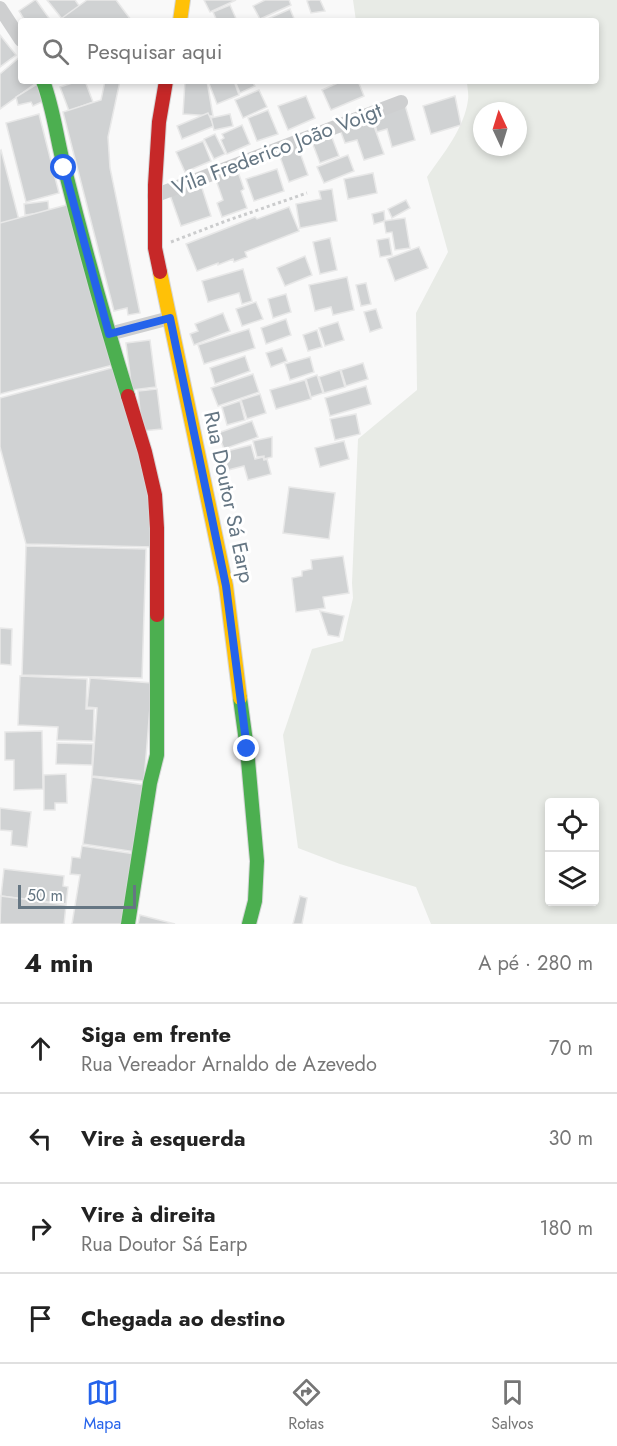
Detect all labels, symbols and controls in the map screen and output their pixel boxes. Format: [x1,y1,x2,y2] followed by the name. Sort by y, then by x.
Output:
[18,18,599,84] search box
[39,35,72,68] icon: search
[87,35,222,67] text: Pesquisar aqui
[168,95,386,203] street label: Vila Frederico João Voigt
[473,102,527,156] north arrow
[50,154,76,180] route start
[196,408,262,586] street label: Rua Doutor Sá Earp
[233,735,259,761] route end
[545,798,599,906] map controls
[545,798,599,852] button: locate
[545,852,599,906] button: layers
[18,882,136,910] scale bar
[27,884,63,907] text: 50 m
[24,944,93,982] text: 4 min
[478,949,593,978] text: A pé · 280 m
[81,1018,231,1050] text: Siga em frente
[24,1032,57,1065] icon: ahead
[549,1034,593,1063] text: 70 m
[81,1050,377,1079] text: Rua Vereador Arnaldo de Azevedo
[24,1122,57,1155] icon: left
[81,1122,246,1154] text: Vire à esquerda
[548,1124,593,1153] text: 30 m
[81,1198,216,1230] text: Vire à direita
[24,1212,57,1245] icon: right
[539,1214,593,1243] text: 180 m
[81,1230,247,1259] text: Rua Doutor Sá Earp
[24,1302,57,1335] icon: arrive
[81,1302,285,1334] text: Chegada ao destino
[84,1376,121,1435] tab: Mapa
[288,1376,324,1435] tab: Rotas
[491,1376,533,1435] tab: Salvos

